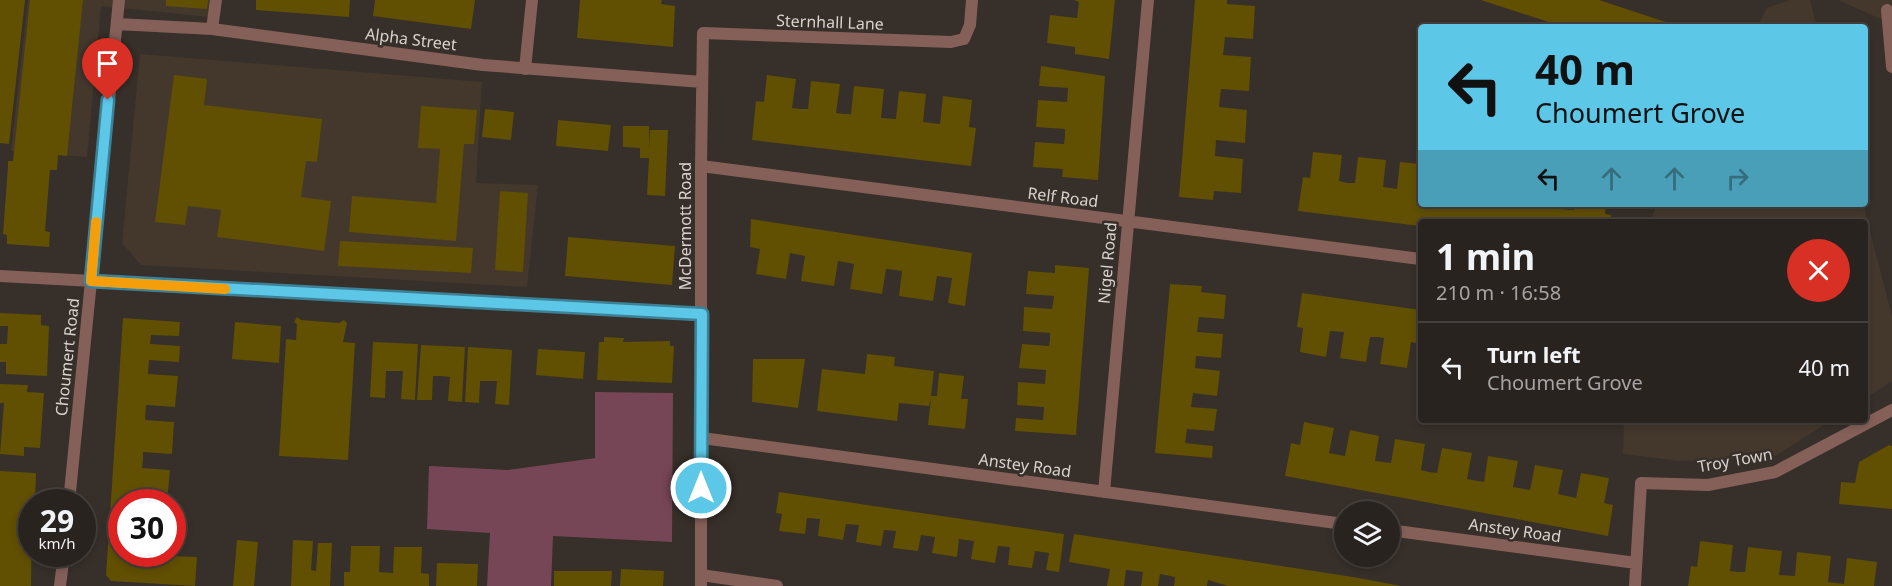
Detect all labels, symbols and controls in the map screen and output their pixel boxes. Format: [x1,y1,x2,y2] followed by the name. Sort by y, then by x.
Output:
[776,9,884,35] street label: Sternhall Lane
[364,22,458,56] street label: Alpha Street
[82,38,133,100] pin
[1535,40,1635,97] text: 40 m
[91,47,124,80] icon: arrive
[1436,48,1514,126] icon: left
[1535,94,1745,131] text: Choumert Grove
[674,162,696,290] street label: McDermott Road
[1532,162,1565,195] icon: left
[1595,162,1628,195] icon: ahead
[1658,162,1691,195] icon: ahead
[1721,162,1754,195] icon: right
[1026,182,1100,212] street label: Relf Road
[1092,221,1122,305] street label: Nigel Road
[1436,232,1535,281] text: 1 min
[1787,239,1850,302] button: close
[1436,279,1561,306] text: 210 m · 16:58
[50,297,84,417] street label: Choumert Road
[1487,339,1581,369] text: Turn left
[1436,351,1469,384] icon: left
[1799,352,1850,382] text: 40 m
[1487,369,1643,396] text: Choumert Grove
[1696,443,1774,477] street label: Troy Town
[977,448,1073,482] street label: Anstey Road
[669,456,733,520] position arrow
[108,489,186,567] speed limit sign: 30
[40,500,74,541] text: 29
[1334,501,1400,567] map controls
[1334,501,1400,567] button: layers
[1467,513,1563,547] street label: Anstey Road
[39,533,75,553] text: km/h

